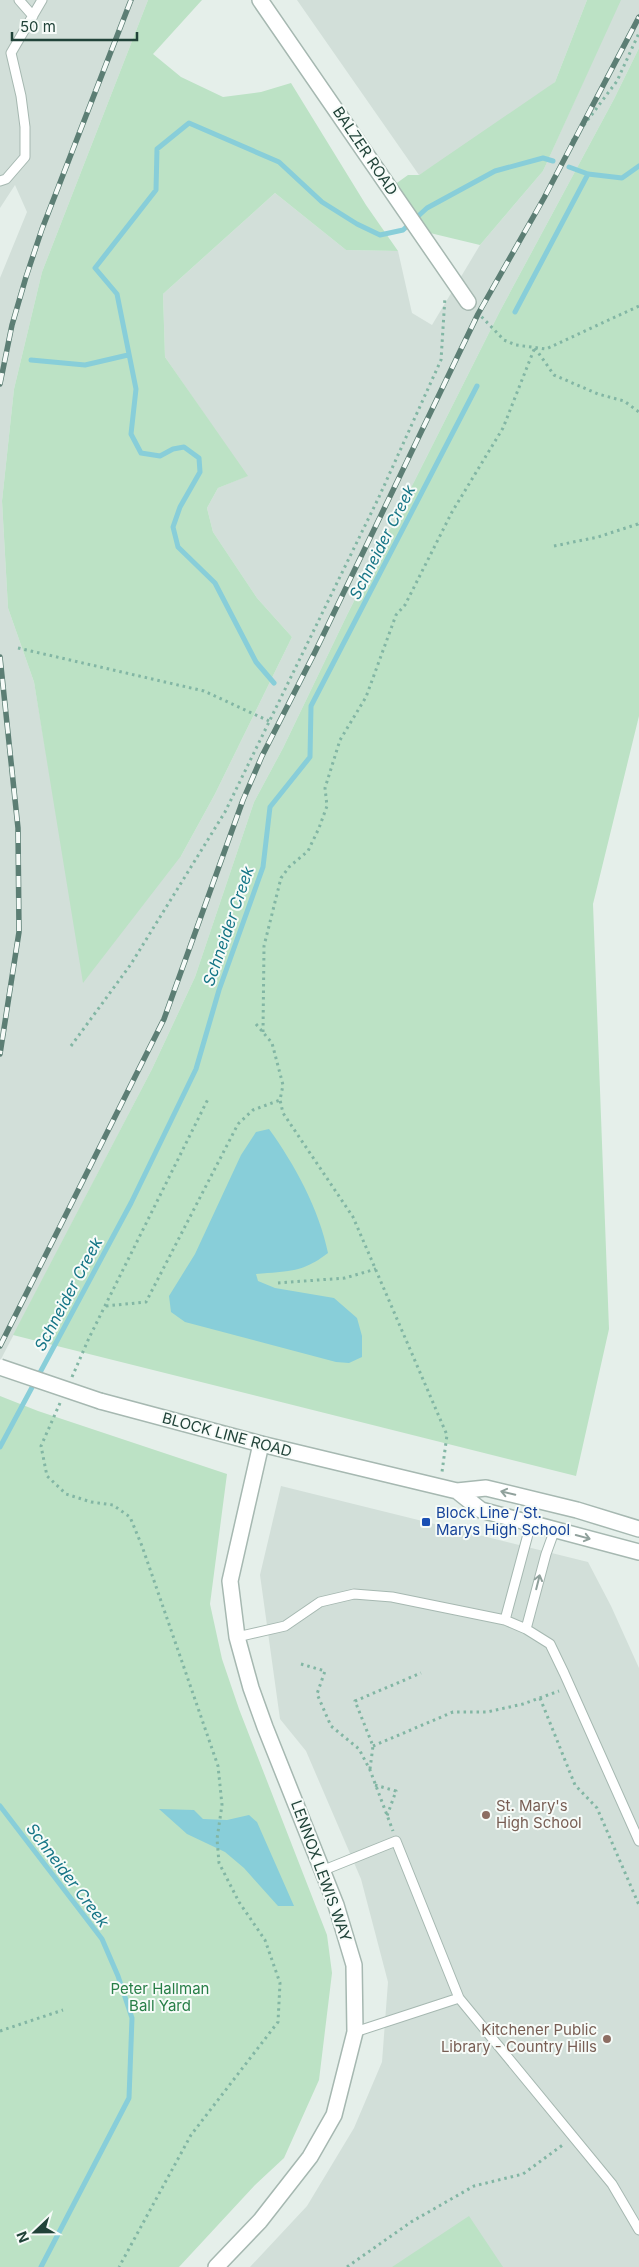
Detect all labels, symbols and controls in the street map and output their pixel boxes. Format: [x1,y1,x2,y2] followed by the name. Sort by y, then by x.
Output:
[12,10,138,42] scale bar
[20,17,56,36] text: 50 m
[329,103,402,199] street label: BALZER ROAD
[345,481,420,603] water label: Schneider Creek
[198,863,258,989] water label: Schneider Creek
[30,1234,106,1354] water label: Schneider Creek
[160,1408,294,1461] street label: BLOCK LINE ROAD
[500,1488,516,1497] one-way arrow
[436,1503,570,1539] place label: Block Line / St. Marys High School
[420,1516,432,1528] marker: Block Line / St. Marys High School
[575,1533,591,1542] one-way arrow
[534,1575,543,1591] one-way arrow
[496,1796,582,1832] place label: St. Mary's High School
[287,1798,356,1944] street label: LENNOX LEWIS WAY
[480,1809,492,1821] marker: St. Mary's High School
[22,1819,114,1931] water label: Schneider Creek
[111,1979,209,2015] park label: Peter Hallman Ball Yard
[441,2020,597,2056] place label: Kitchener Public Library - Country Hills
[601,2033,613,2045] marker: Kitchener Public Library - Country Hills
[10,2207,60,2257] north arrow
[13,2229,32,2245] text: N

